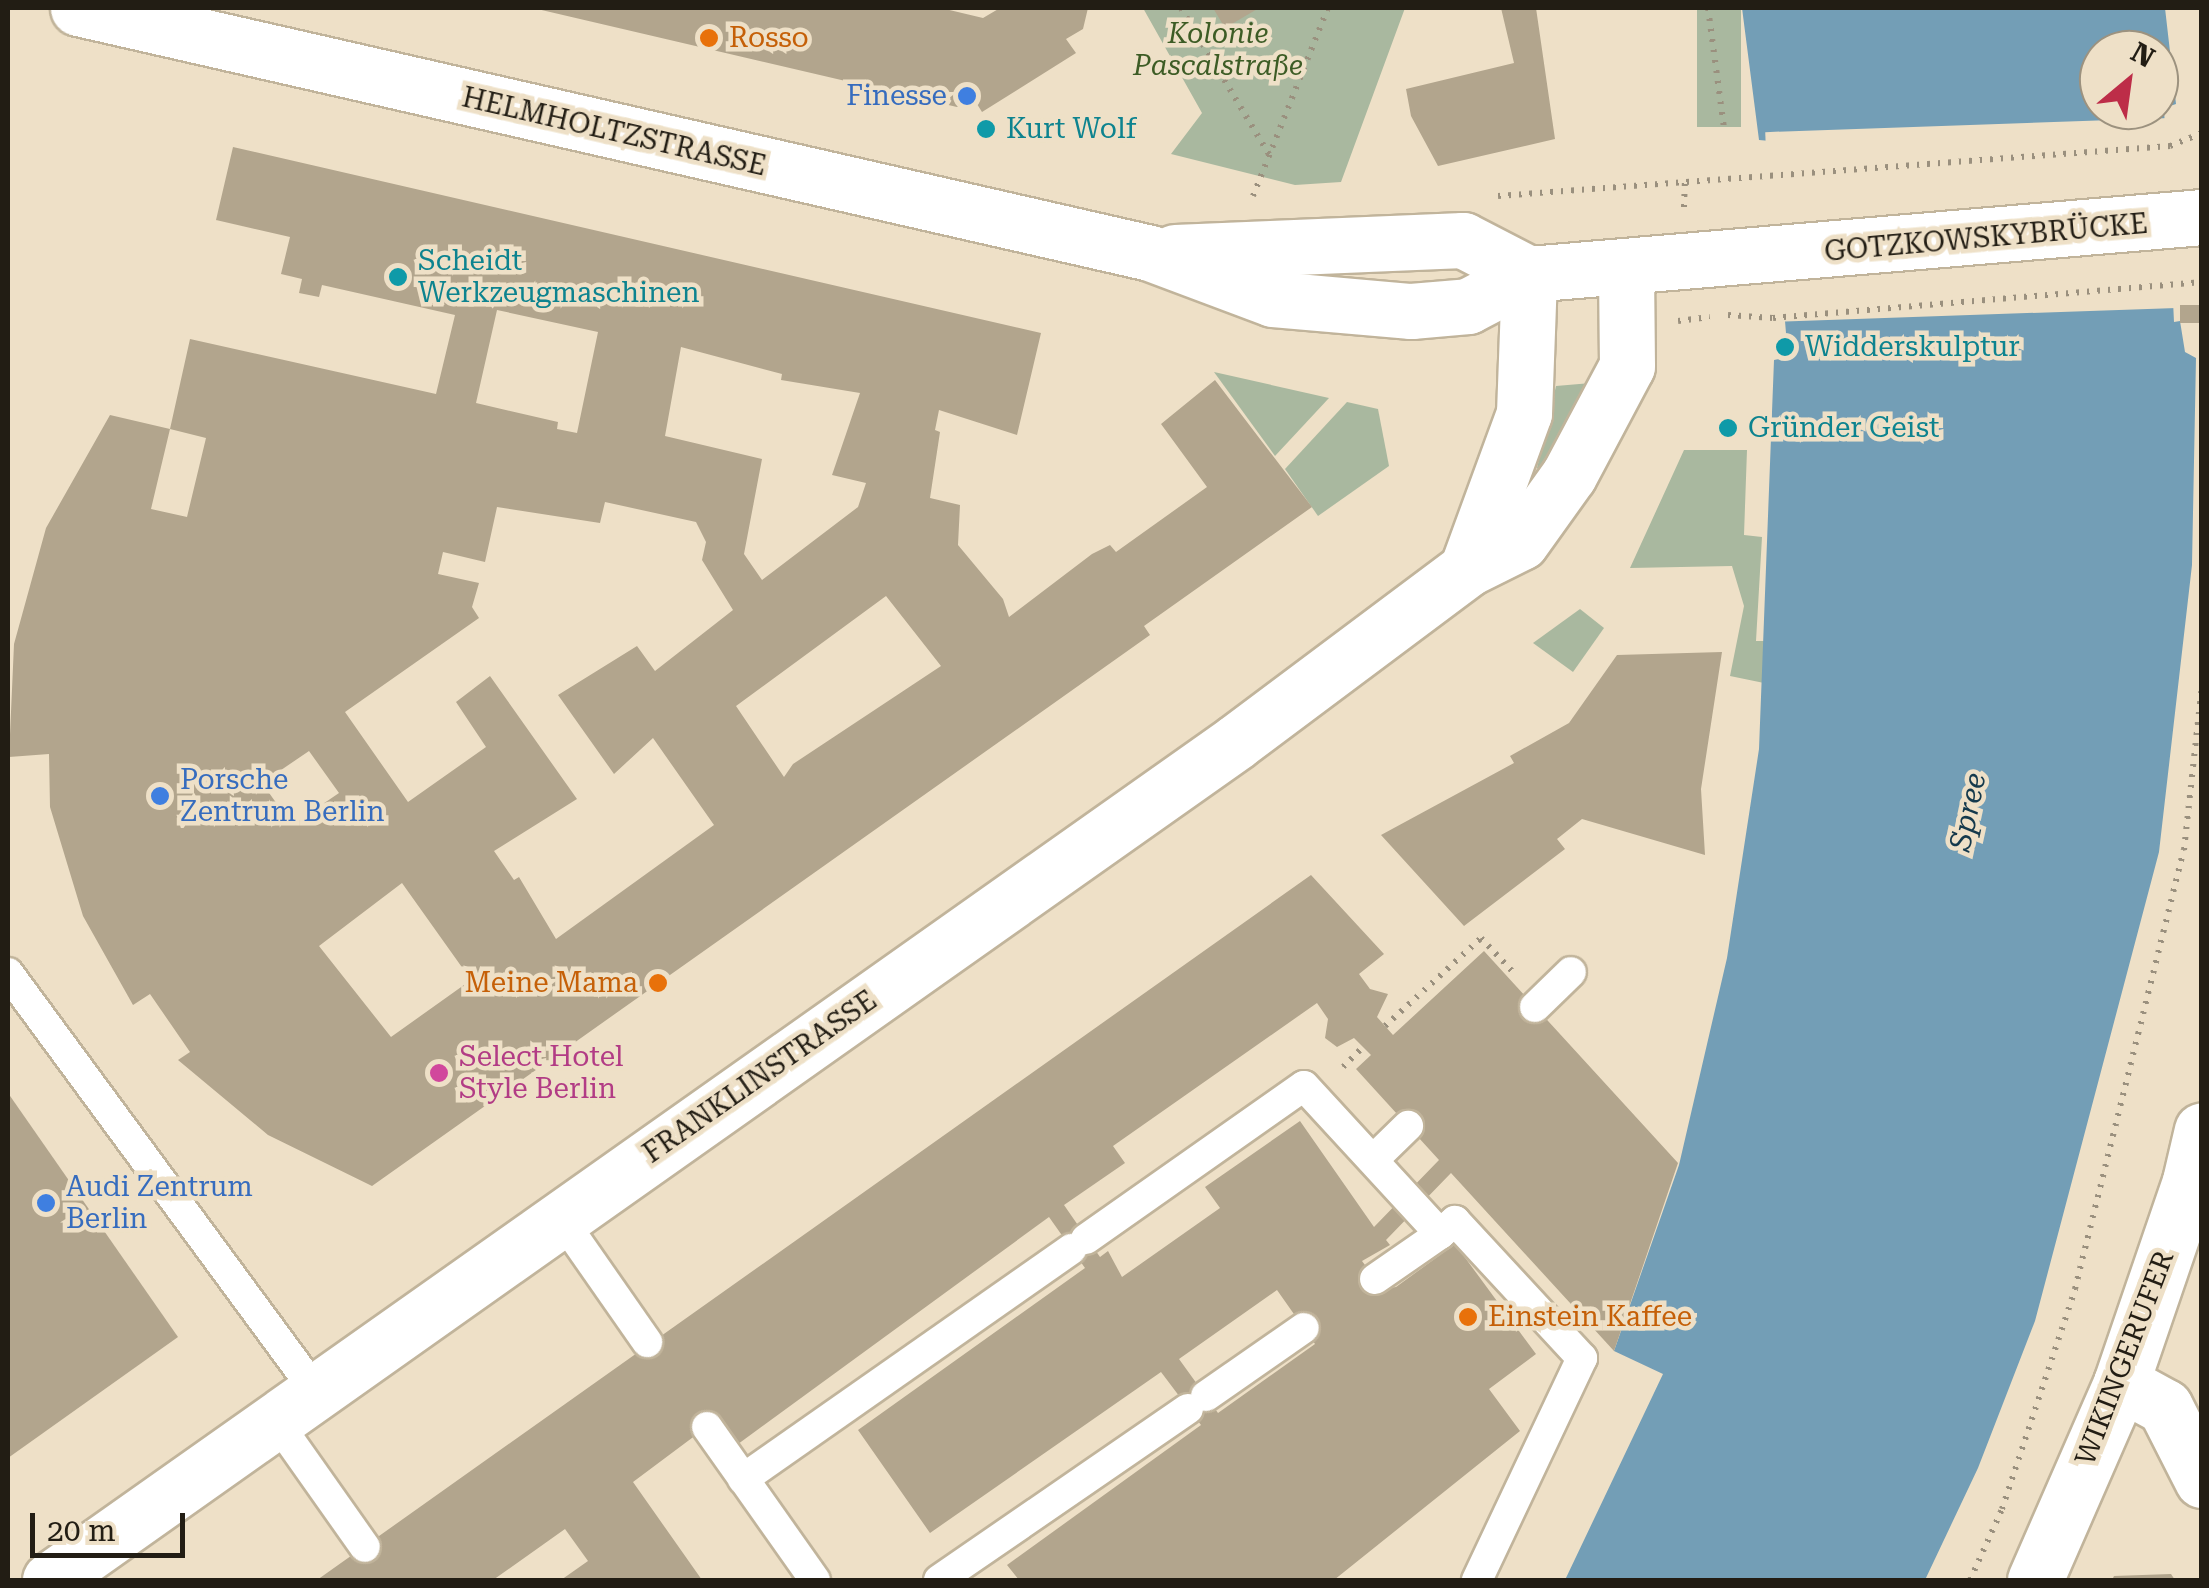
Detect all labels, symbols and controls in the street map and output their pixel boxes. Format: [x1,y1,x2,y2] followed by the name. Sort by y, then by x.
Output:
[1133,17,1303,83] park label: Kolonie Pascalstraße
[729,21,809,55] place label: Rosso
[698,27,720,49] marker: Rosso
[2079,30,2179,130] north arrow
[2125,35,2160,75] text: N
[846,79,947,113] place label: Finesse
[459,81,769,183] street label: HELMHOLTZSTRASSE
[956,85,978,107] marker: Finesse
[1006,112,1136,146] place label: Kurt Wolf
[975,118,997,140] marker: Kurt Wolf
[1823,207,2149,269] street label: GOTZKOWSKYBRÜCKE
[418,244,700,310] place label: Scheidt Werkzeugmaschinen
[387,266,409,288] marker: Scheidt Werkzeugmaschinen
[1805,330,2020,364] place label: Widderskulptur
[1774,336,1796,358] marker: Widderskulptur
[1748,411,1939,445] place label: Gründer Geist
[1717,417,1739,439] marker: Gründer Geist
[180,763,385,829] place label: Porsche Zentrum Berlin
[1942,770,1994,854] water label: Spree
[149,785,171,807] marker: Porsche Zentrum Berlin
[464,966,638,1000] place label: Meine Mama
[647,972,669,994] marker: Meine Mama
[637,984,883,1170] street label: FRANKLINSTRASSE
[459,1040,623,1106] place label: Select Hotel Style Berlin
[428,1062,450,1084] marker: Select Hotel Style Berlin
[66,1170,253,1236] place label: Audi Zentrum Berlin
[35,1192,57,1214] marker: Audi Zentrum Berlin
[2069,1246,2181,1470] street label: WIKINGERUFER
[1488,1300,1692,1334] place label: Einstein Kaffee
[1457,1306,1479,1328] marker: Einstein Kaffee
[35,1493,190,1555] scale bar
[47,1513,116,1548] text: 20 m

